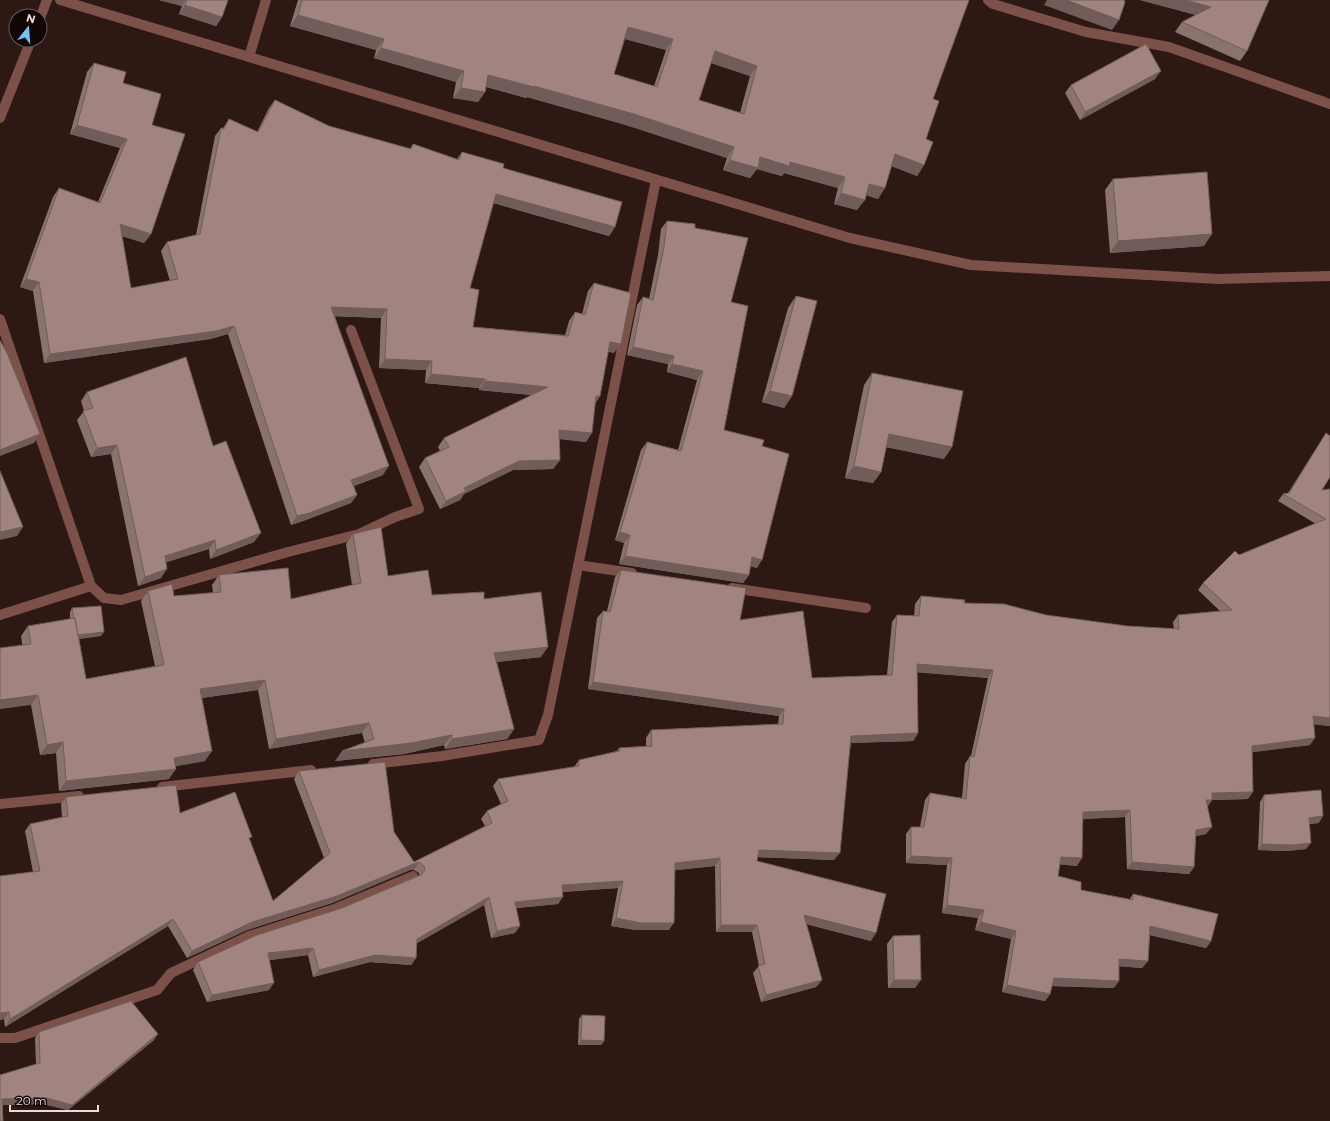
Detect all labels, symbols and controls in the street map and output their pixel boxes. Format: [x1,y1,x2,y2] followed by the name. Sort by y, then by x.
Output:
[8,8,48,48] north arrow
[25,10,37,26] text: N
[10,1087,98,1113] scale bar
[16,1093,47,1108] text: 20 m

